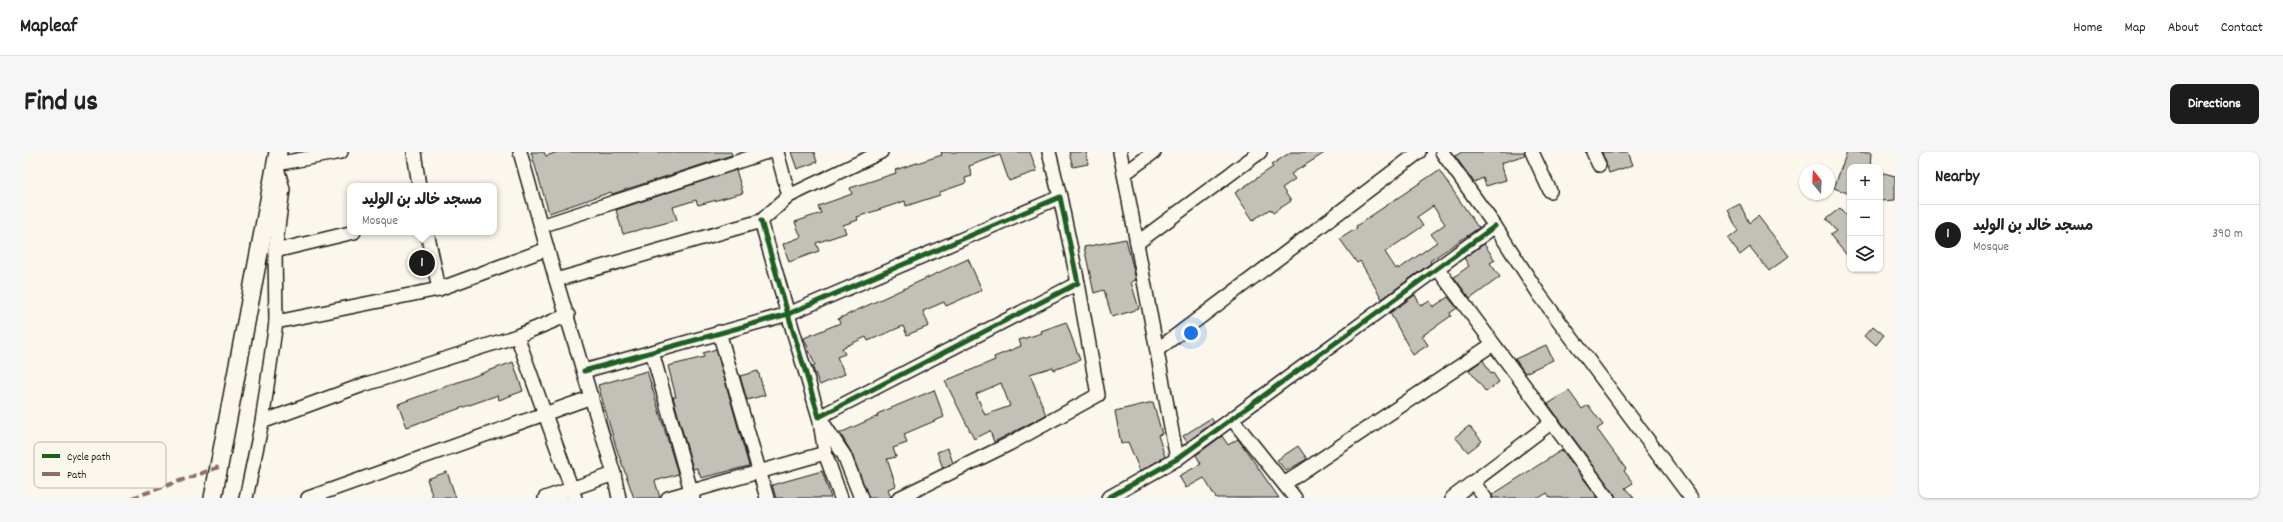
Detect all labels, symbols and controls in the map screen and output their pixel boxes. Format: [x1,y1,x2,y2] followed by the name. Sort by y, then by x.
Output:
[20,14,77,41] text: Mapleaf
[2073,18,2102,38] text: Home
[2124,18,2146,38] text: Map
[2168,18,2199,38] text: About
[2221,18,2263,38] text: Contact
[24,84,98,124] text: Find us
[2170,84,2259,124] button: Directions
[1799,164,1835,200] north arrow
[1847,164,1883,272] map controls
[1847,164,1883,200] button: +
[1935,166,1979,190] text: Nearby
[347,183,497,235] popup
[362,190,482,212] text: مسجد خالد بن الوليد
[1847,200,1883,236] button: −
[362,212,398,231] text: Mosque
[1973,216,2093,238] text: مسجد خالد بن الوليد
[1947,225,1949,244] text: 1
[2212,225,2243,244] text: 390 m
[1847,236,1883,272] button: layers
[1973,238,2009,257] text: Mosque
[409,248,435,278] pin: 1
[1181,323,1201,343] your location
[34,442,166,488] legend
[67,450,111,466] text: Cycle path
[67,468,86,484] text: Path

